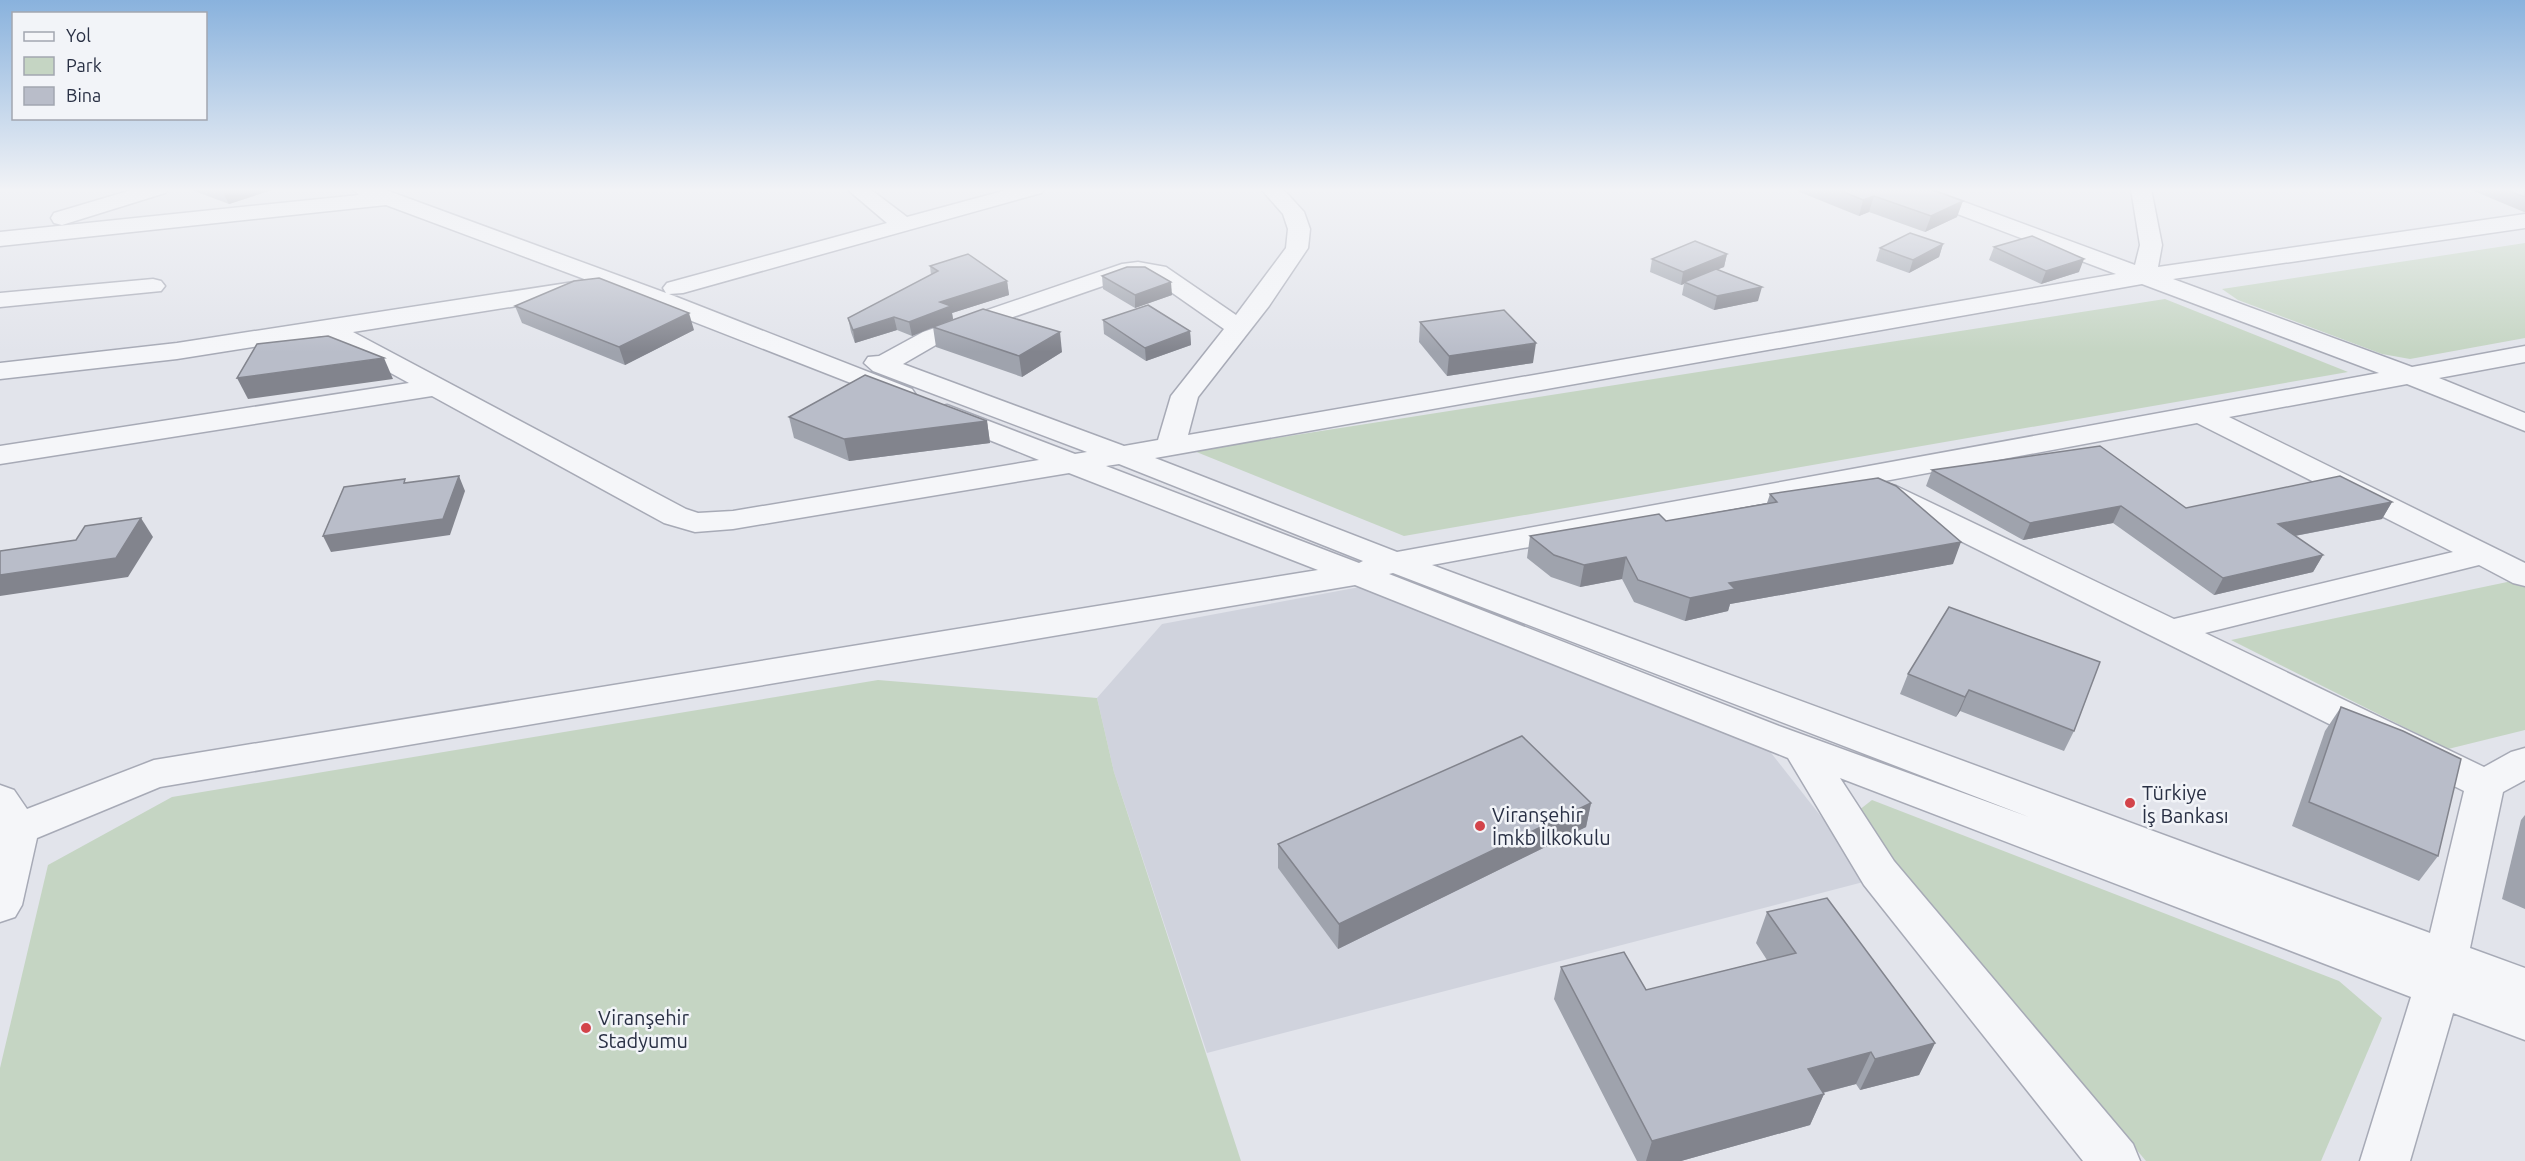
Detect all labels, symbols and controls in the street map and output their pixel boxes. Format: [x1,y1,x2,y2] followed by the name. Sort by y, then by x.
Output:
[12,12,207,120] legend
[66,25,91,45] text: Yol
[66,55,102,75] text: Park
[66,85,101,105] text: Bina
[2142,781,2229,827] place label: Türkiye İş Bankası
[2123,796,2137,810] marker: Türkiye İş Bankası
[1492,803,1611,849] place label: Viranşehir İmkb İlkokulu
[1473,819,1487,833] marker: Viranşehir İmkb İlkokulu
[598,1006,689,1052] place label: Viranşehir Stadyumu
[579,1021,593,1035] marker: Viranşehir Stadyumu

